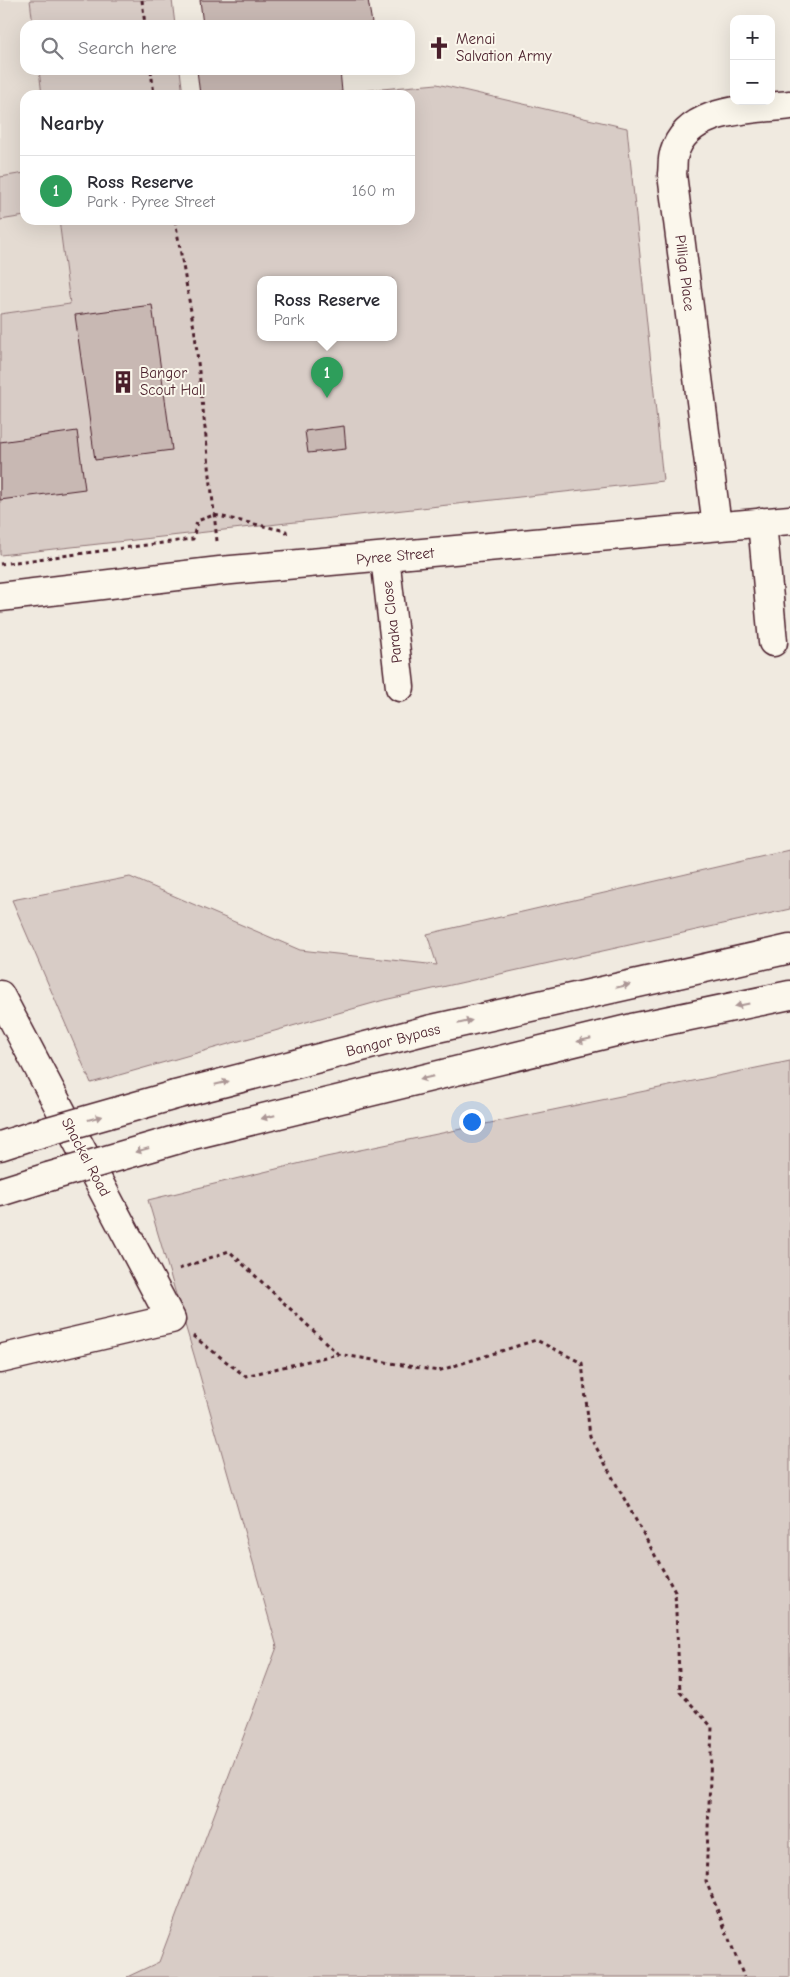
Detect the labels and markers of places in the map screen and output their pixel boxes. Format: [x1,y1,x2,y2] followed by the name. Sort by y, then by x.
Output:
[456,30,552,65] place label: Menai Salvation Army
[426,35,452,61] church icon: Menai Salvation Army
[311,357,343,398] pin: 1
[140,364,206,399] place label: Bangor Scout Hall
[110,369,136,395] building icon: Bangor Scout Hall

